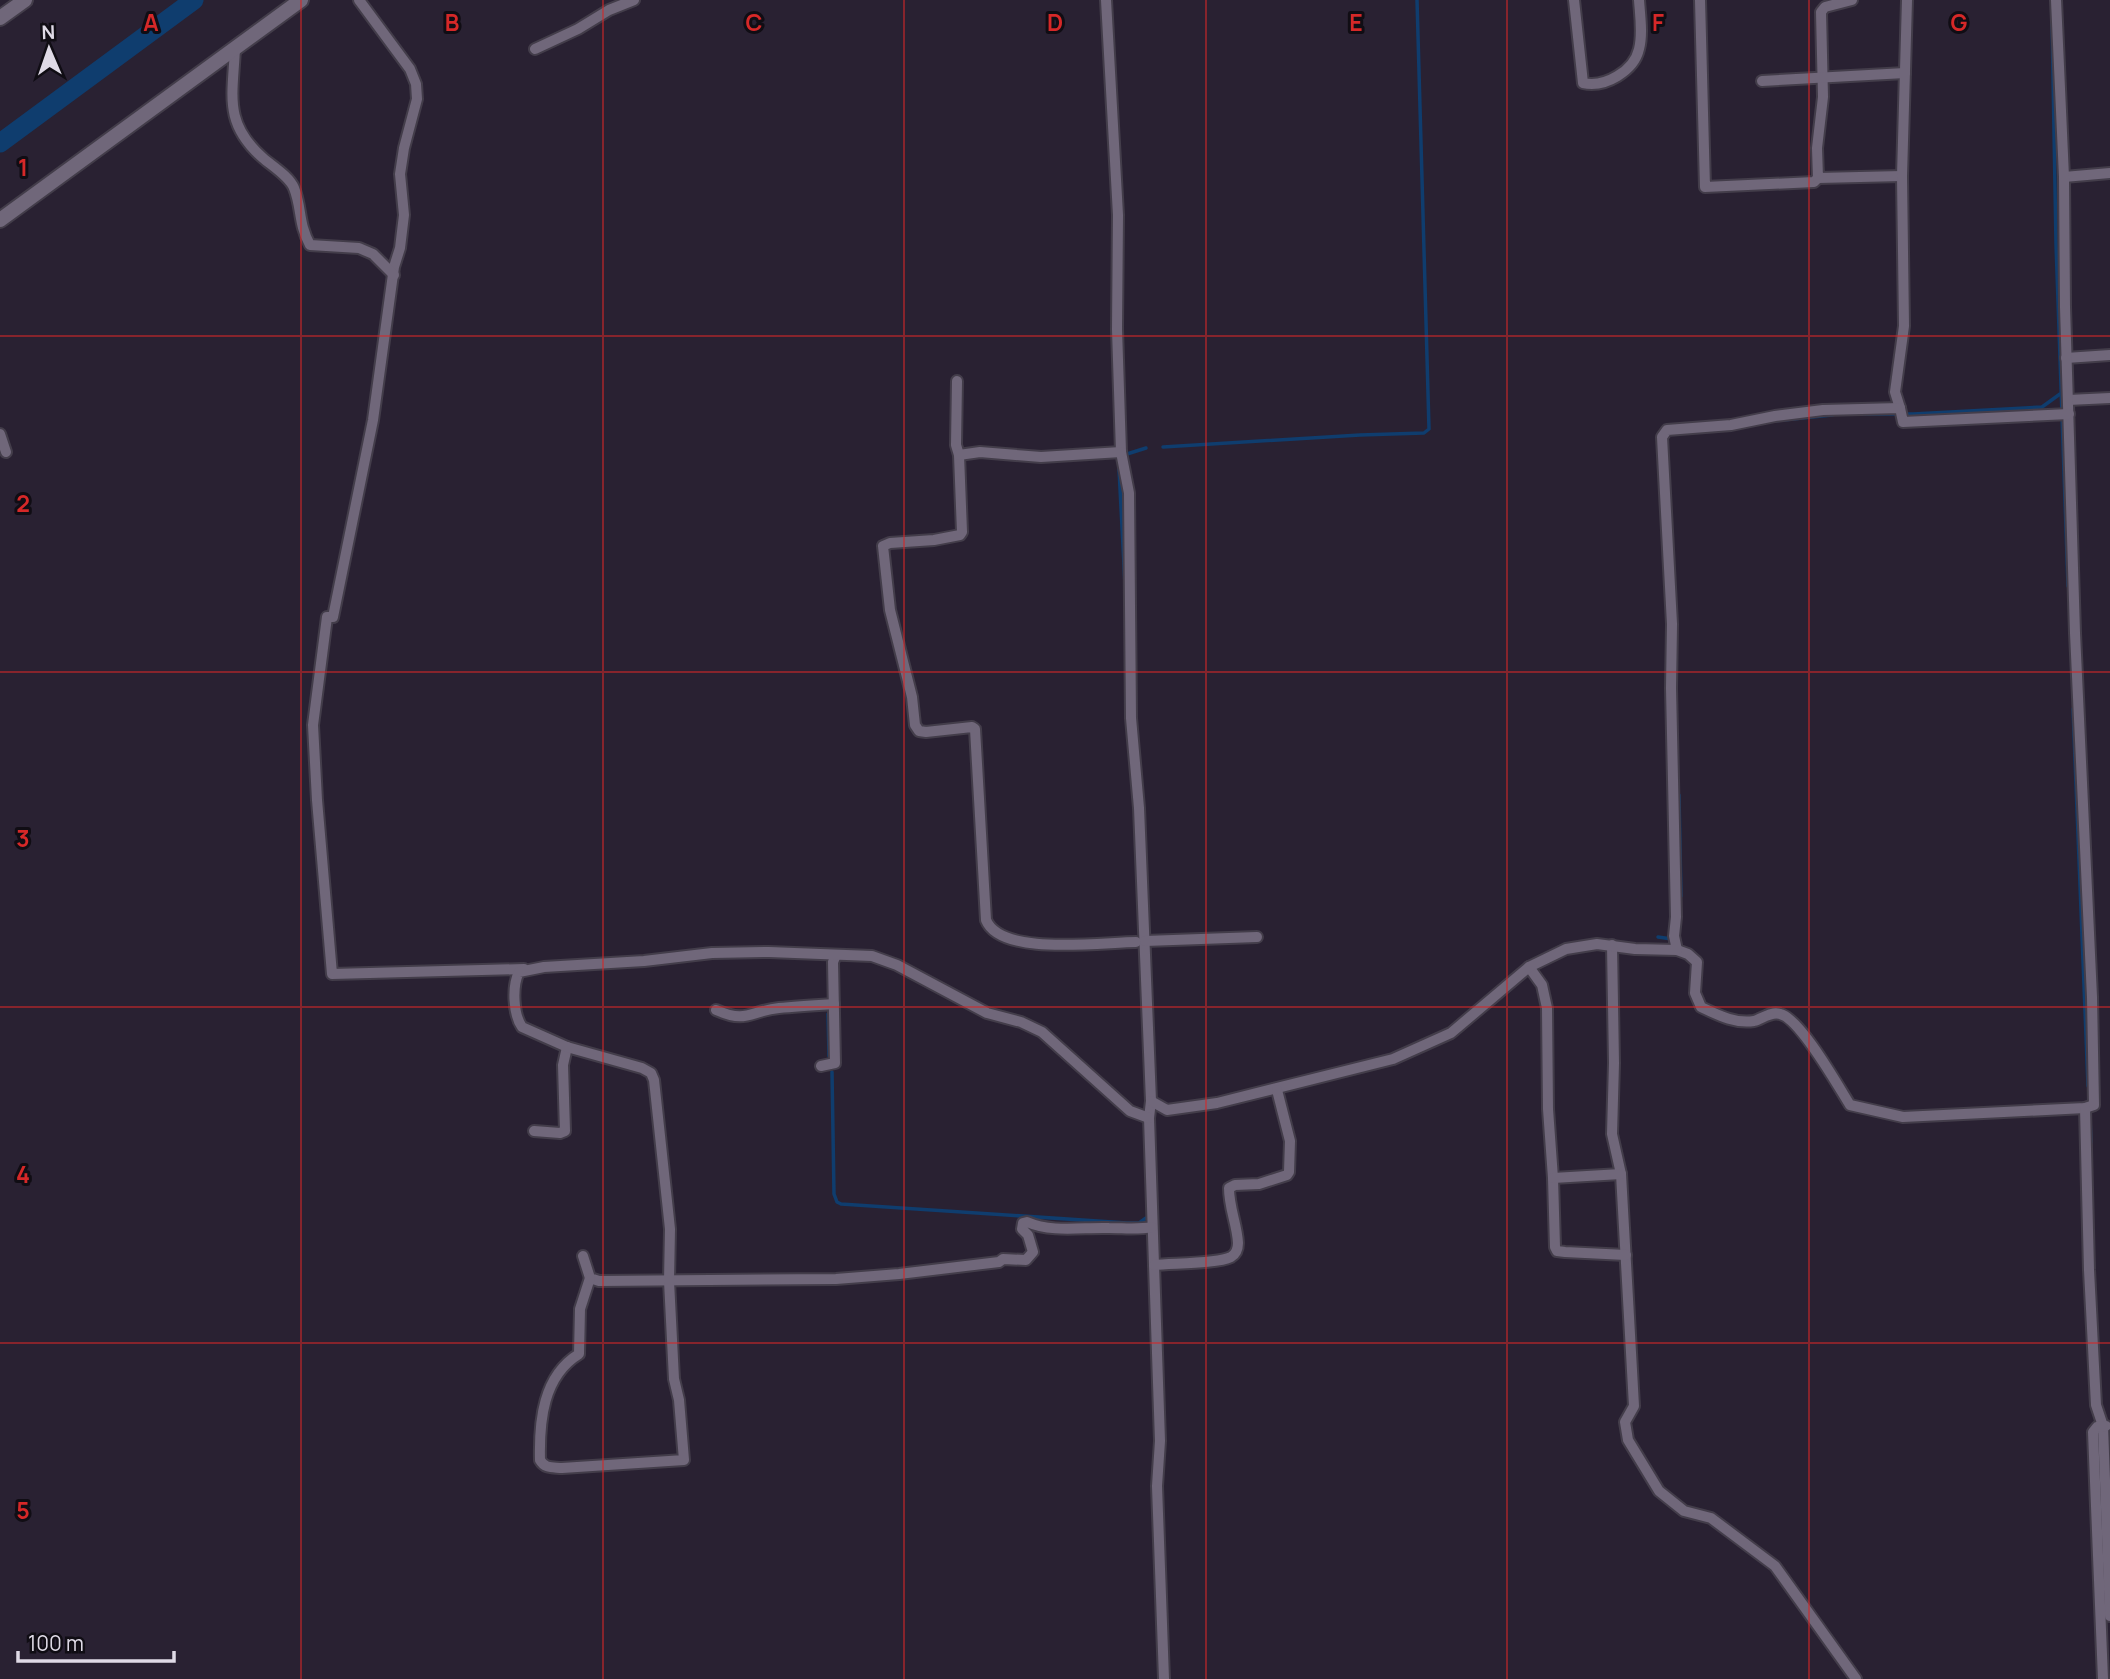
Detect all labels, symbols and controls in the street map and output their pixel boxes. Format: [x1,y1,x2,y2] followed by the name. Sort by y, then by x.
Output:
[143,6,159,38] text: A
[445,6,459,38] text: B
[746,6,763,38] text: C
[1047,6,1063,38] text: D
[1349,6,1363,38] text: E
[1652,6,1664,38] text: F
[1951,6,1968,38] text: G
[14,14,84,84] north arrow
[41,19,56,45] text: N
[18,151,28,183] text: 1
[16,487,30,519] text: 2
[16,822,30,854] text: 3
[16,1158,30,1190] text: 4
[16,1494,30,1526] text: 5
[18,1620,173,1664] scale bar
[28,1629,84,1657] text: 100 m

